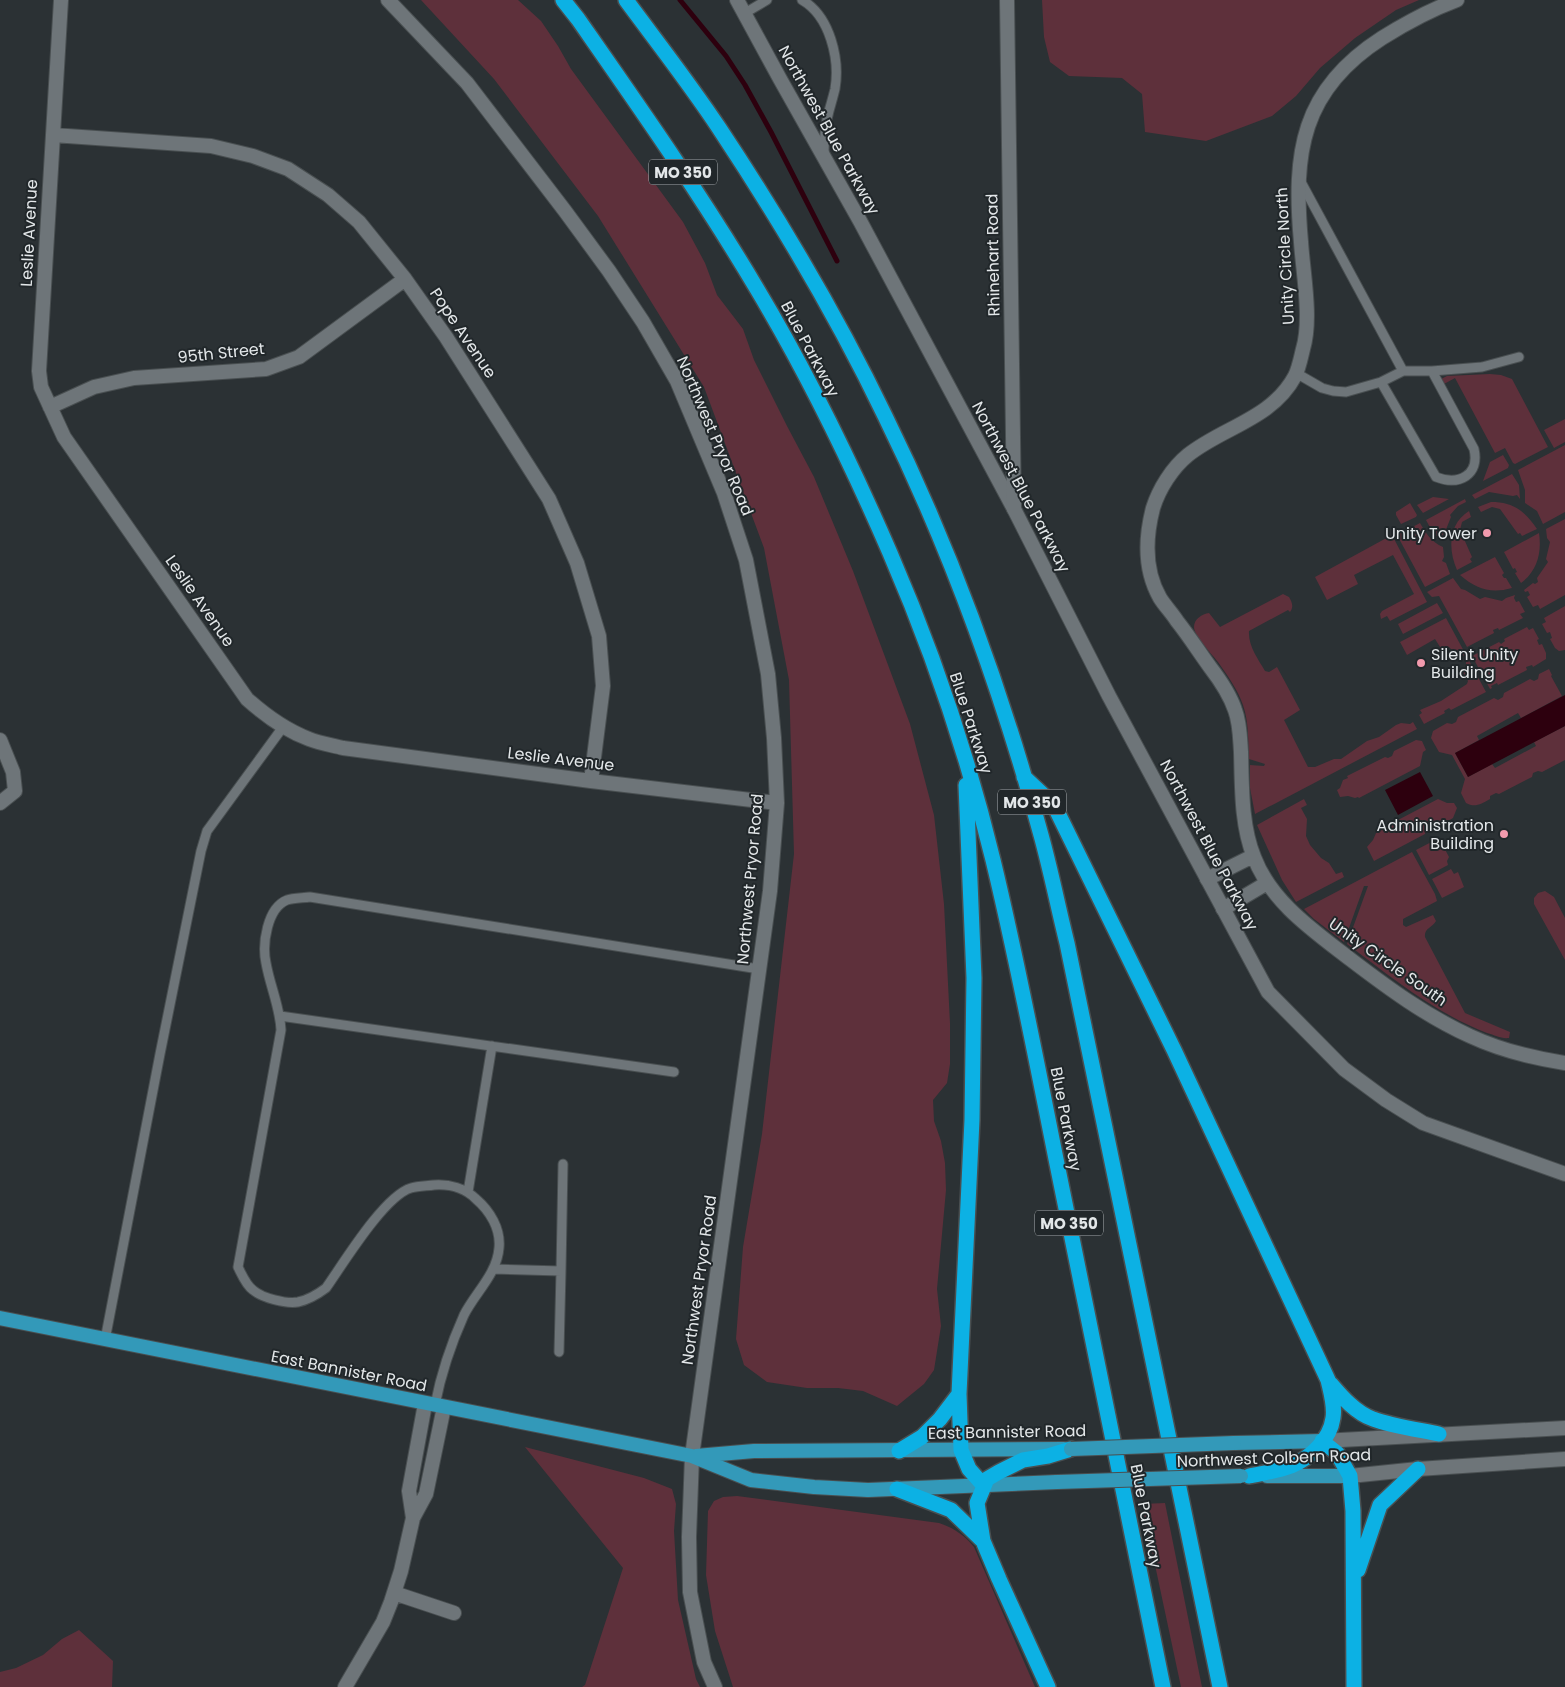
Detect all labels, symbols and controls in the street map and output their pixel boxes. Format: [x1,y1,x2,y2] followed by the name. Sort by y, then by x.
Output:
[773,41,885,219] street label: Northwest Blue Parkway
[649,160,717,184] road number: MO 350
[15,179,43,287] street label: Leslie Avenue
[1270,187,1300,325] street label: Unity Circle North
[980,193,1006,317] street label: Rhinehart Road
[424,283,502,383] street label: Pope Avenue
[775,297,845,401] street label: Blue Parkway
[176,337,266,369] street label: 95th Street
[671,353,759,519] street label: Northwest Pryor Road
[966,398,1076,576] street label: Northwest Blue Parkway
[1385,522,1477,545] place label: Unity Tower
[1481,527,1493,539] marker: Unity Tower
[160,550,240,652] street label: Leslie Avenue
[1431,643,1518,684] place label: Silent Unity Building
[1415,657,1427,669] marker: Silent Unity Building
[944,669,998,777] street label: Blue Parkway
[506,741,616,777] street label: Leslie Avenue
[1154,756,1264,934] street label: Northwest Blue Parkway
[998,790,1066,814] road number: MO 350
[731,793,769,965] street label: Northwest Pryor Road
[1377,814,1494,855] place label: Administration Building
[1498,828,1510,840] marker: Administration Building
[1324,912,1452,1012] street label: Unity Circle South
[1045,1065,1087,1173] street label: Blue Parkway
[676,1194,722,1366] street label: Northwest Pryor Road
[1035,1210,1103,1236] road number: MO 350
[269,1345,429,1397] street label: East Bannister Road
[928,1419,1086,1445] street label: East Bannister Road
[1176,1443,1372,1473] street label: Northwest Colbern Road
[1125,1462,1167,1570] street label: Blue Parkway

